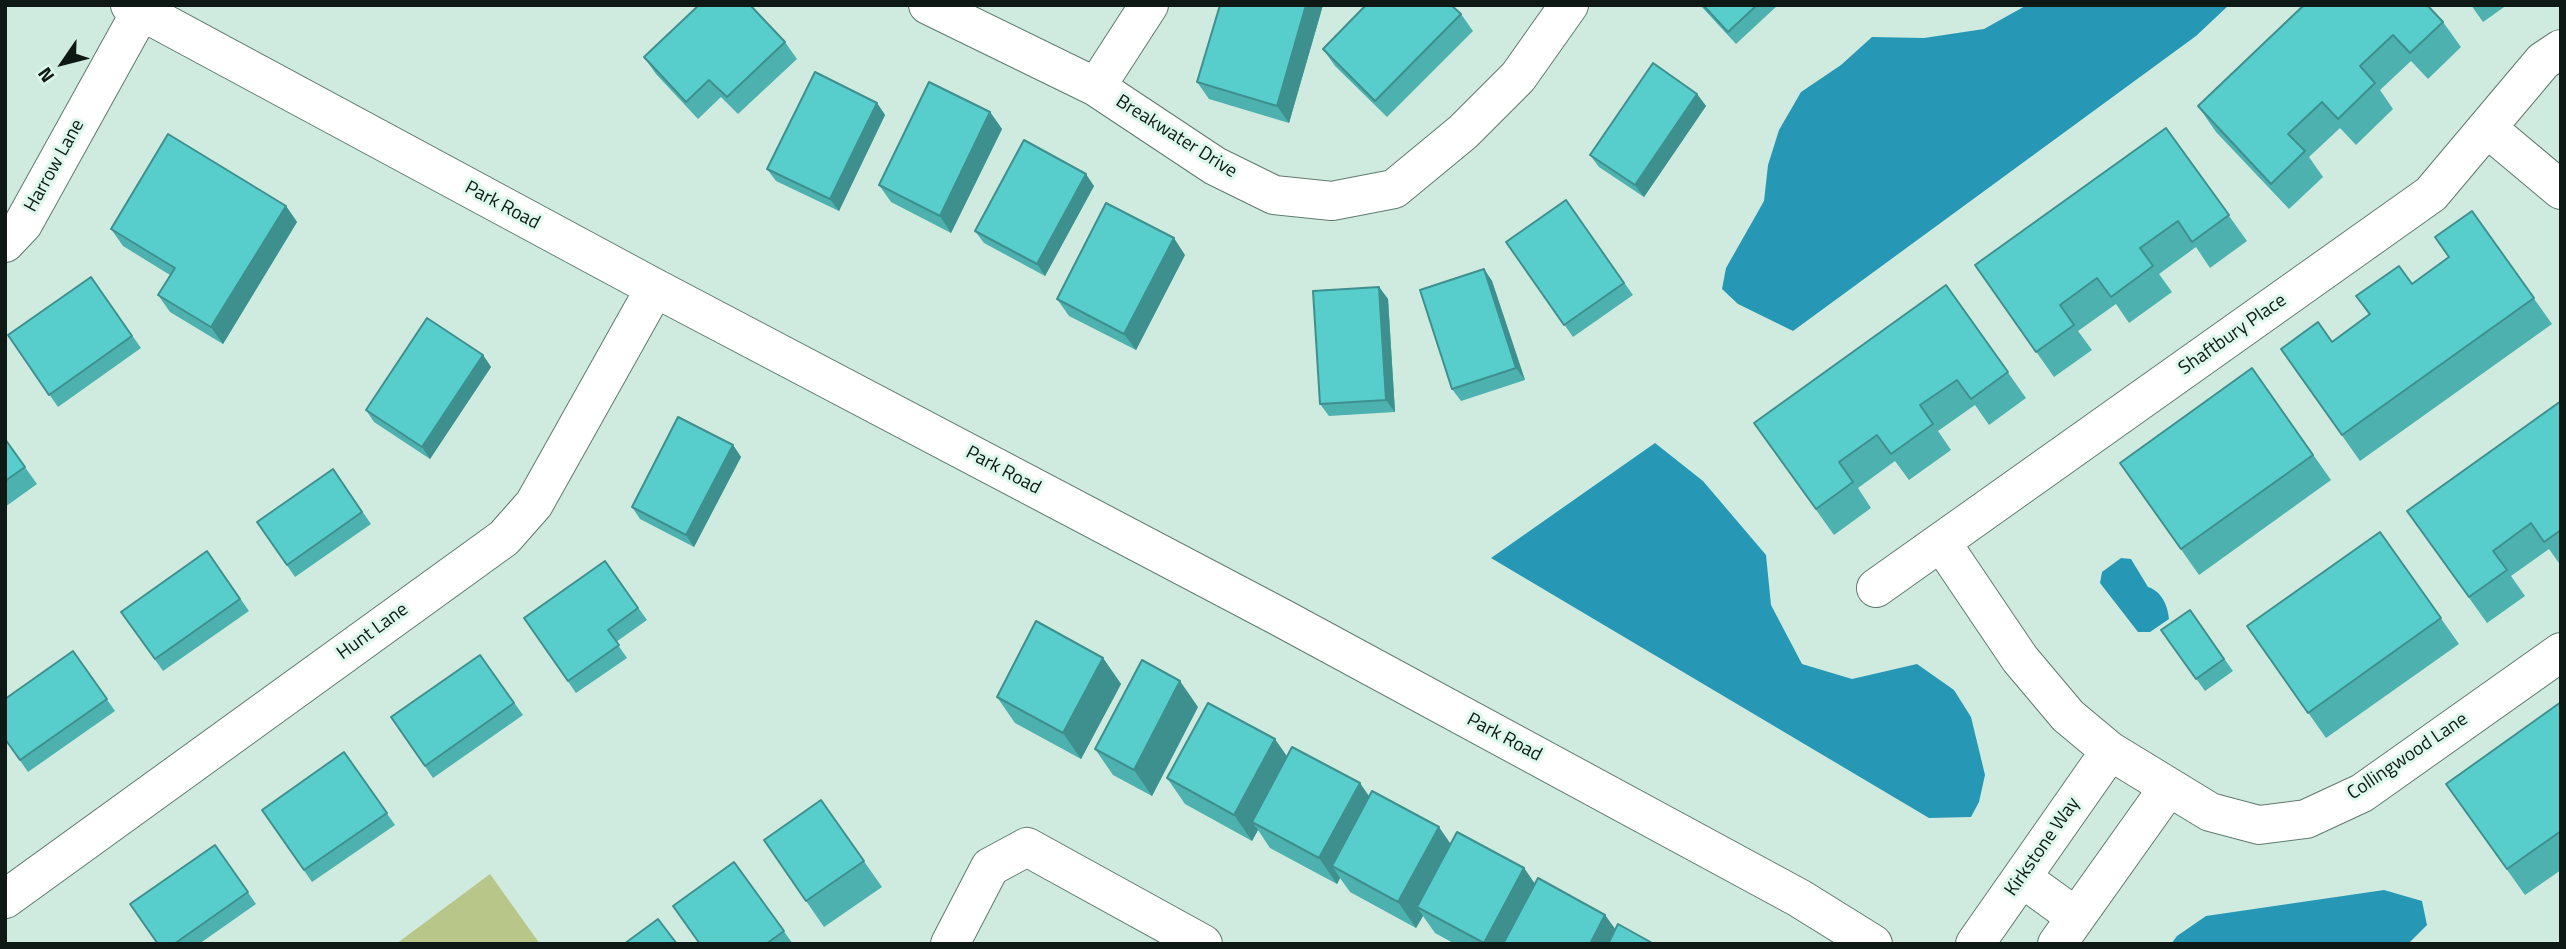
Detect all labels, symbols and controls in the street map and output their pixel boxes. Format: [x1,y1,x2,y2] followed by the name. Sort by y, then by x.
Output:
[28,28,98,98] north arrow
[30,62,61,89] text: N
[1111,91,1241,183] street label: Breakwater Drive
[20,116,90,216] street label: Harrow Lane
[461,177,543,235] street label: Park Road
[2175,290,2291,380] street label: Shaftbury Place
[962,442,1044,500] street label: Park Road
[333,599,413,665] street label: Hunt Lane
[2344,708,2472,806] street label: Collingwood Lane
[1463,709,1545,767] street label: Park Road
[2001,793,2085,901] street label: Kirkstone Way

